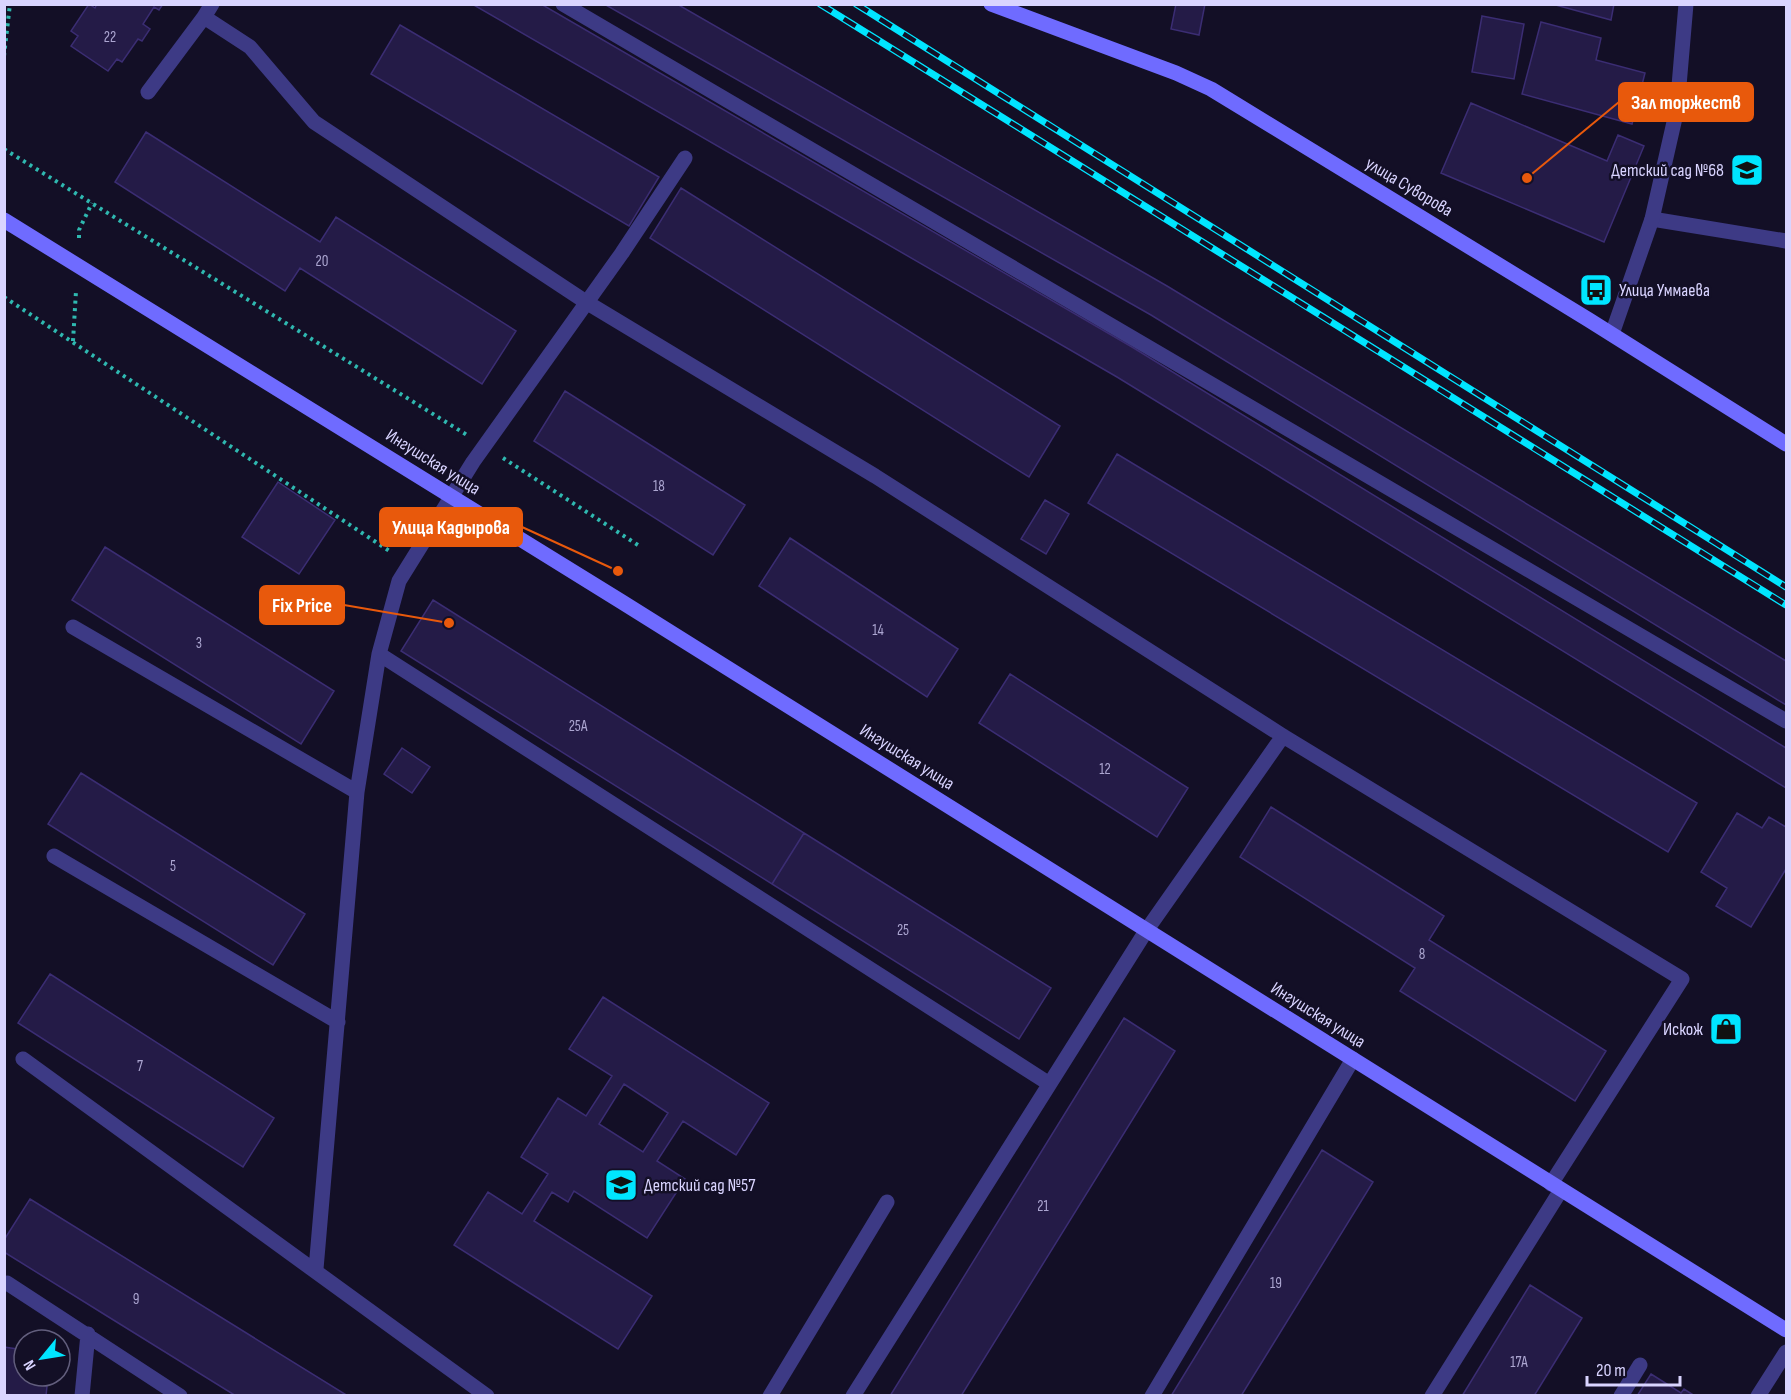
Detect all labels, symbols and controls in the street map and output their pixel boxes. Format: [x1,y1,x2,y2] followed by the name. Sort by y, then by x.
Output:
[104,28,116,47] house number: 22
[1619,83,1753,121] callout: Зал торжеств
[1631,91,1741,115] text: Зал торжеств
[1729,152,1765,188] school or university icon: Детский сад №68
[1362,153,1456,221] street label: улица Суворова
[1611,160,1724,181] place label: Детский сад №68
[316,252,328,271] house number: 20
[1578,272,1614,308] bus stop icon: Улица Уммаева
[1619,280,1710,301] place label: Улица Уммаева
[382,425,484,499] street label: Ингушская улица
[653,477,665,496] house number: 18
[380,508,522,546] callout: Улица Кадырова
[392,516,510,540] text: Улица Кадырова
[260,586,344,624] callout: Fix Price
[272,594,332,618] text: Fix Price
[872,621,884,640] house number: 14
[196,634,202,653] house number: 3
[569,717,588,736] house number: 25А
[856,720,958,794] street label: Ингушская улица
[1099,760,1111,779] house number: 12
[170,857,176,876] house number: 5
[897,921,909,940] house number: 25
[1419,945,1425,964] house number: 8
[1267,978,1369,1052] street label: Ингушская улица
[1708,1011,1744,1047] shop icon: Искож
[1663,1019,1703,1040] place label: Искож
[137,1057,143,1076] house number: 7
[603,1167,639,1203] school or university icon: Детский сад №57
[644,1175,756,1196] place label: Детский сад №57
[1037,1197,1049,1216] house number: 21
[1270,1274,1282,1293] house number: 19
[133,1290,139,1309] house number: 9
[12,1328,72,1388] north arrow
[1587,1349,1680,1387] scale bar
[1510,1353,1528,1372] house number: 17А
[20,1356,41,1373] text: N
[1596,1360,1626,1381] text: 20 m

